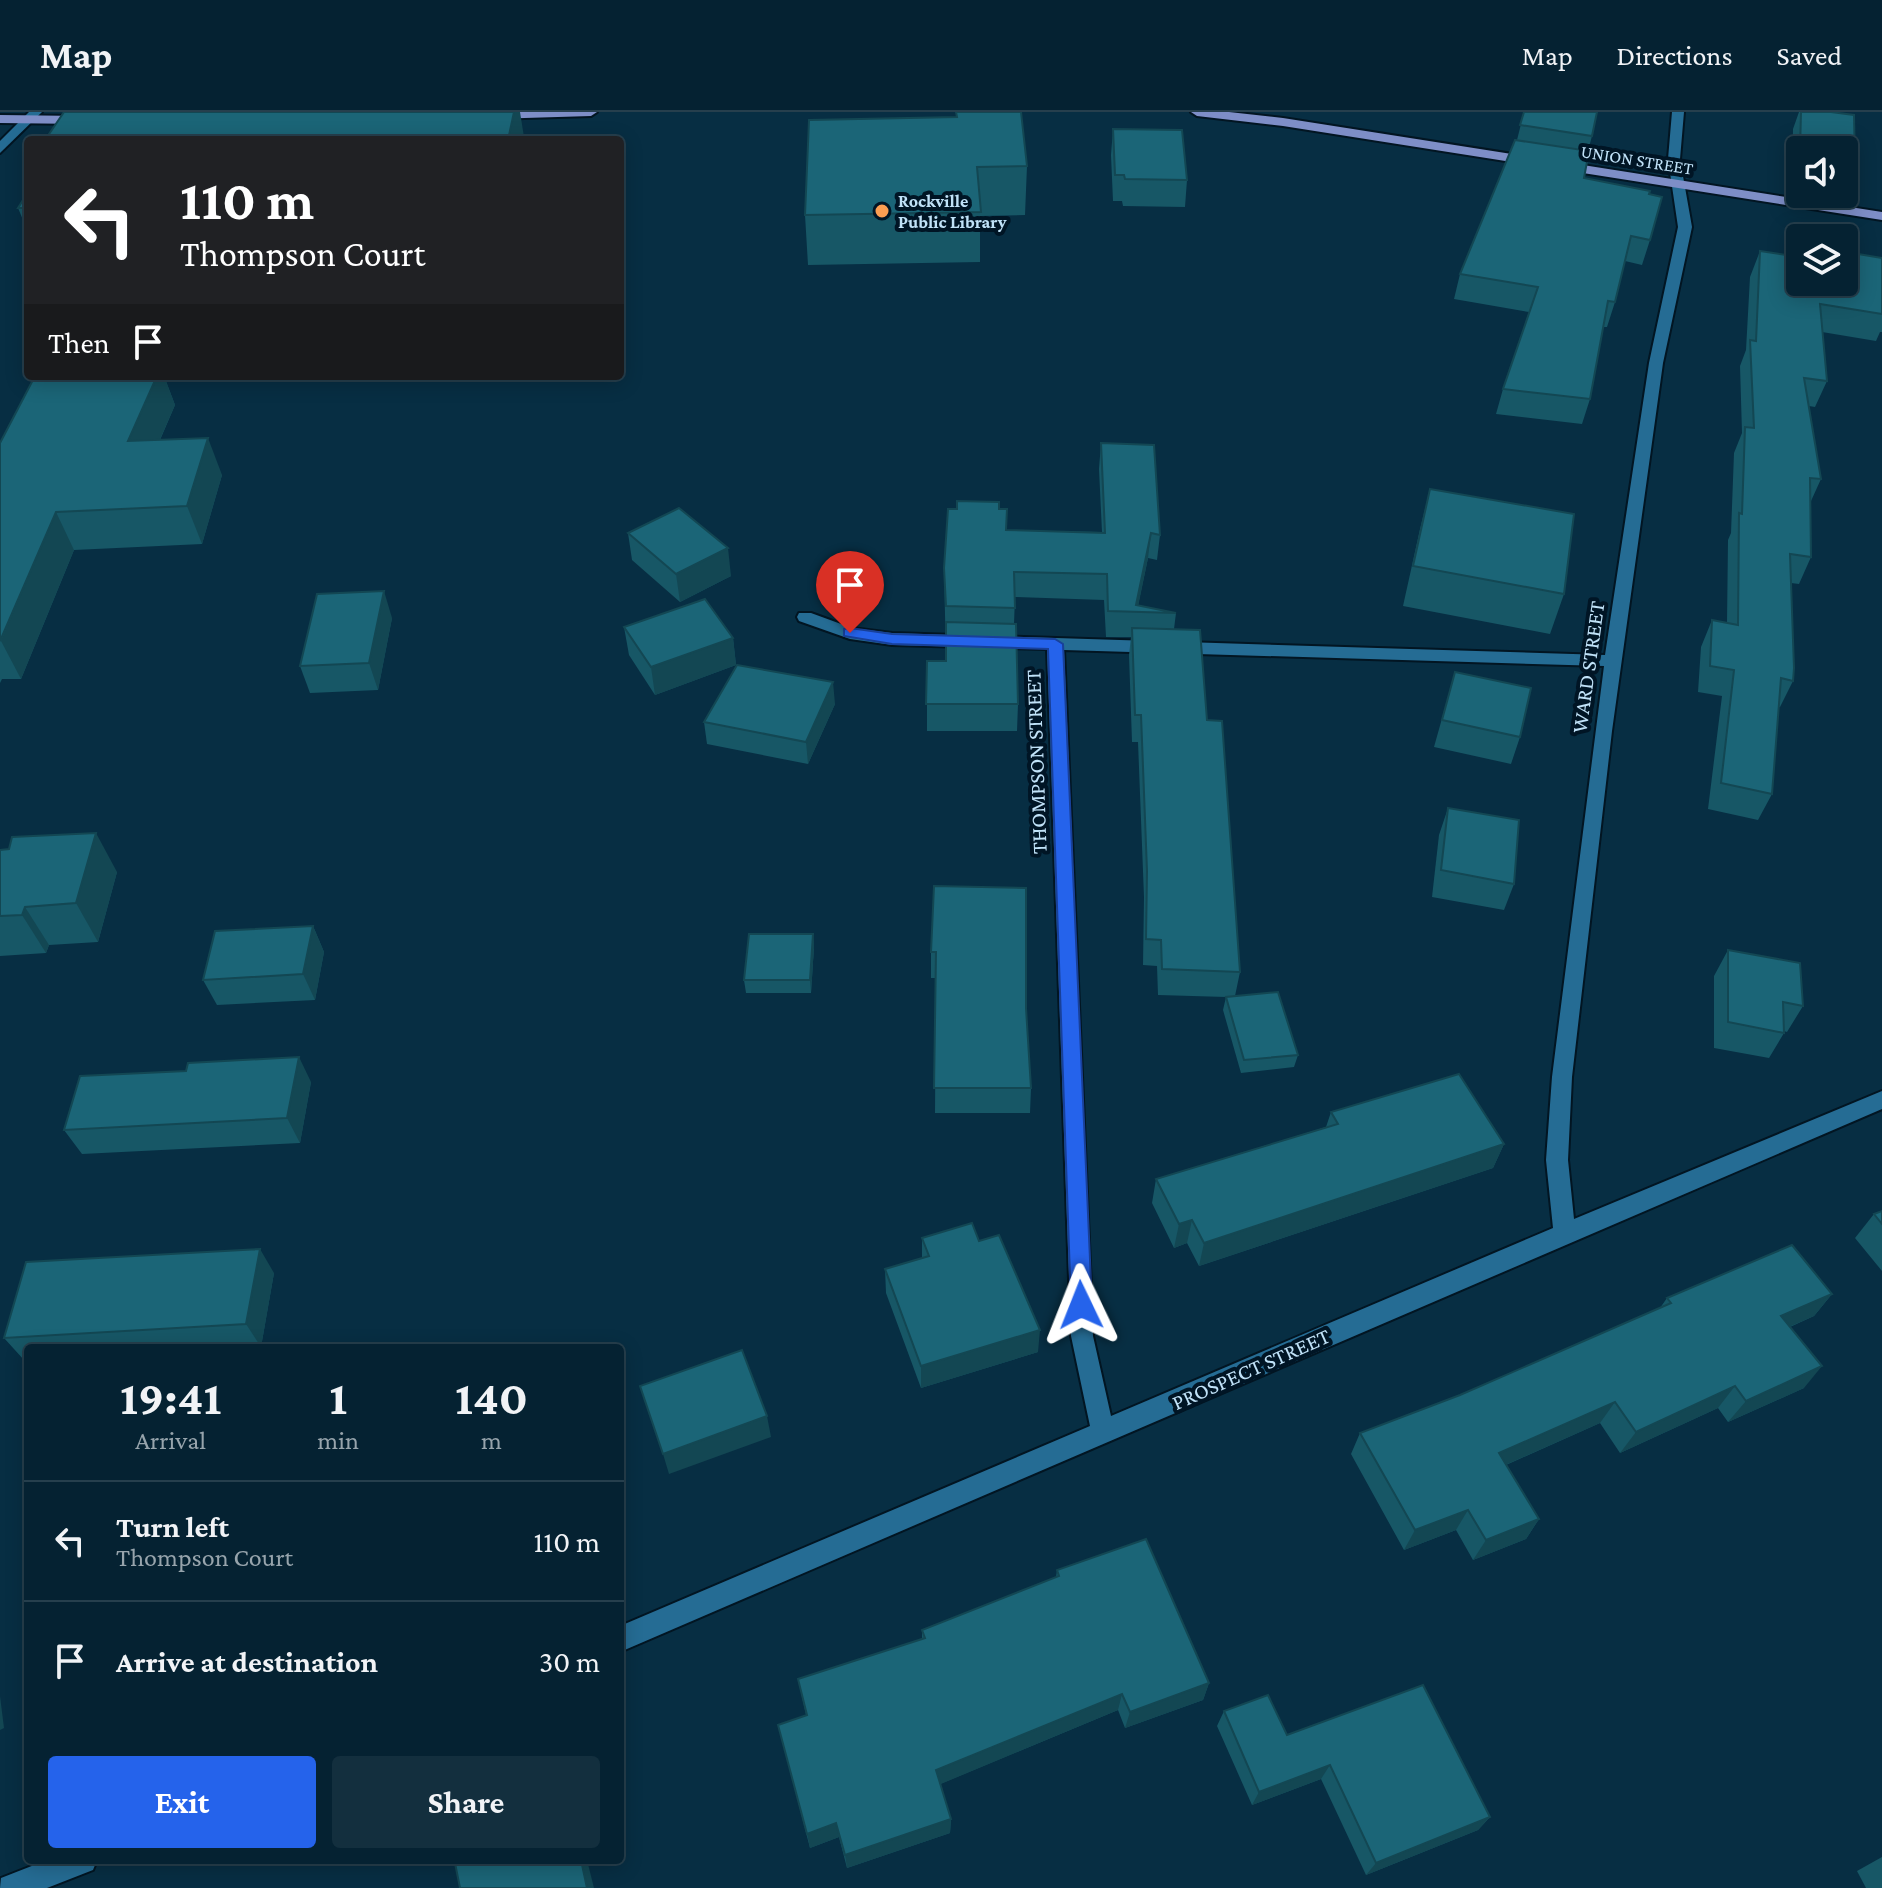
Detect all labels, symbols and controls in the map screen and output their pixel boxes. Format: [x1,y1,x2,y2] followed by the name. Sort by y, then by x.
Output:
[40,34,113,76] text: Map
[1522,40,1573,71] text: Map
[1617,40,1732,71] text: Directions
[1776,40,1842,71] text: Saved
[1786,136,1858,296] map controls
[1786,136,1858,208] button: sound
[1579,141,1695,179] street label: UNION STREET
[48,168,152,272] icon: left
[180,169,314,231] text: 110 m
[898,191,1007,232] place label: Rockville Public Library
[873,202,891,220] marker: Rockville Public Library
[1786,224,1858,296] button: layers
[180,234,425,274] text: Thompson Court
[126,320,170,364] icon: arrive
[48,326,110,359] text: Then
[816,551,884,633] pin
[828,563,872,607] icon: arrive
[1566,599,1610,735] street label: WARD STREET
[1020,669,1052,855] street label: THOMPSON STREET
[1039,1263,1123,1347] position arrow
[1168,1323,1334,1415] street label: PROSPECT STREET
[120,1371,221,1424] text: 19:41
[329,1371,347,1424] text: 1
[455,1371,528,1424] text: 140
[135,1426,206,1455] text: Arrival
[317,1426,359,1455] text: min
[481,1426,502,1455] text: m
[116,1510,229,1543] text: Turn left
[48,1519,92,1563] icon: left
[533,1525,600,1558] text: 110 m
[116,1543,293,1572] text: Thompson Court
[48,1639,92,1683] icon: arrive
[116,1645,378,1678] text: Arrive at destination
[539,1645,600,1678] text: 30 m
[48,1756,316,1848] button: Exit
[332,1756,600,1848] button: Share

